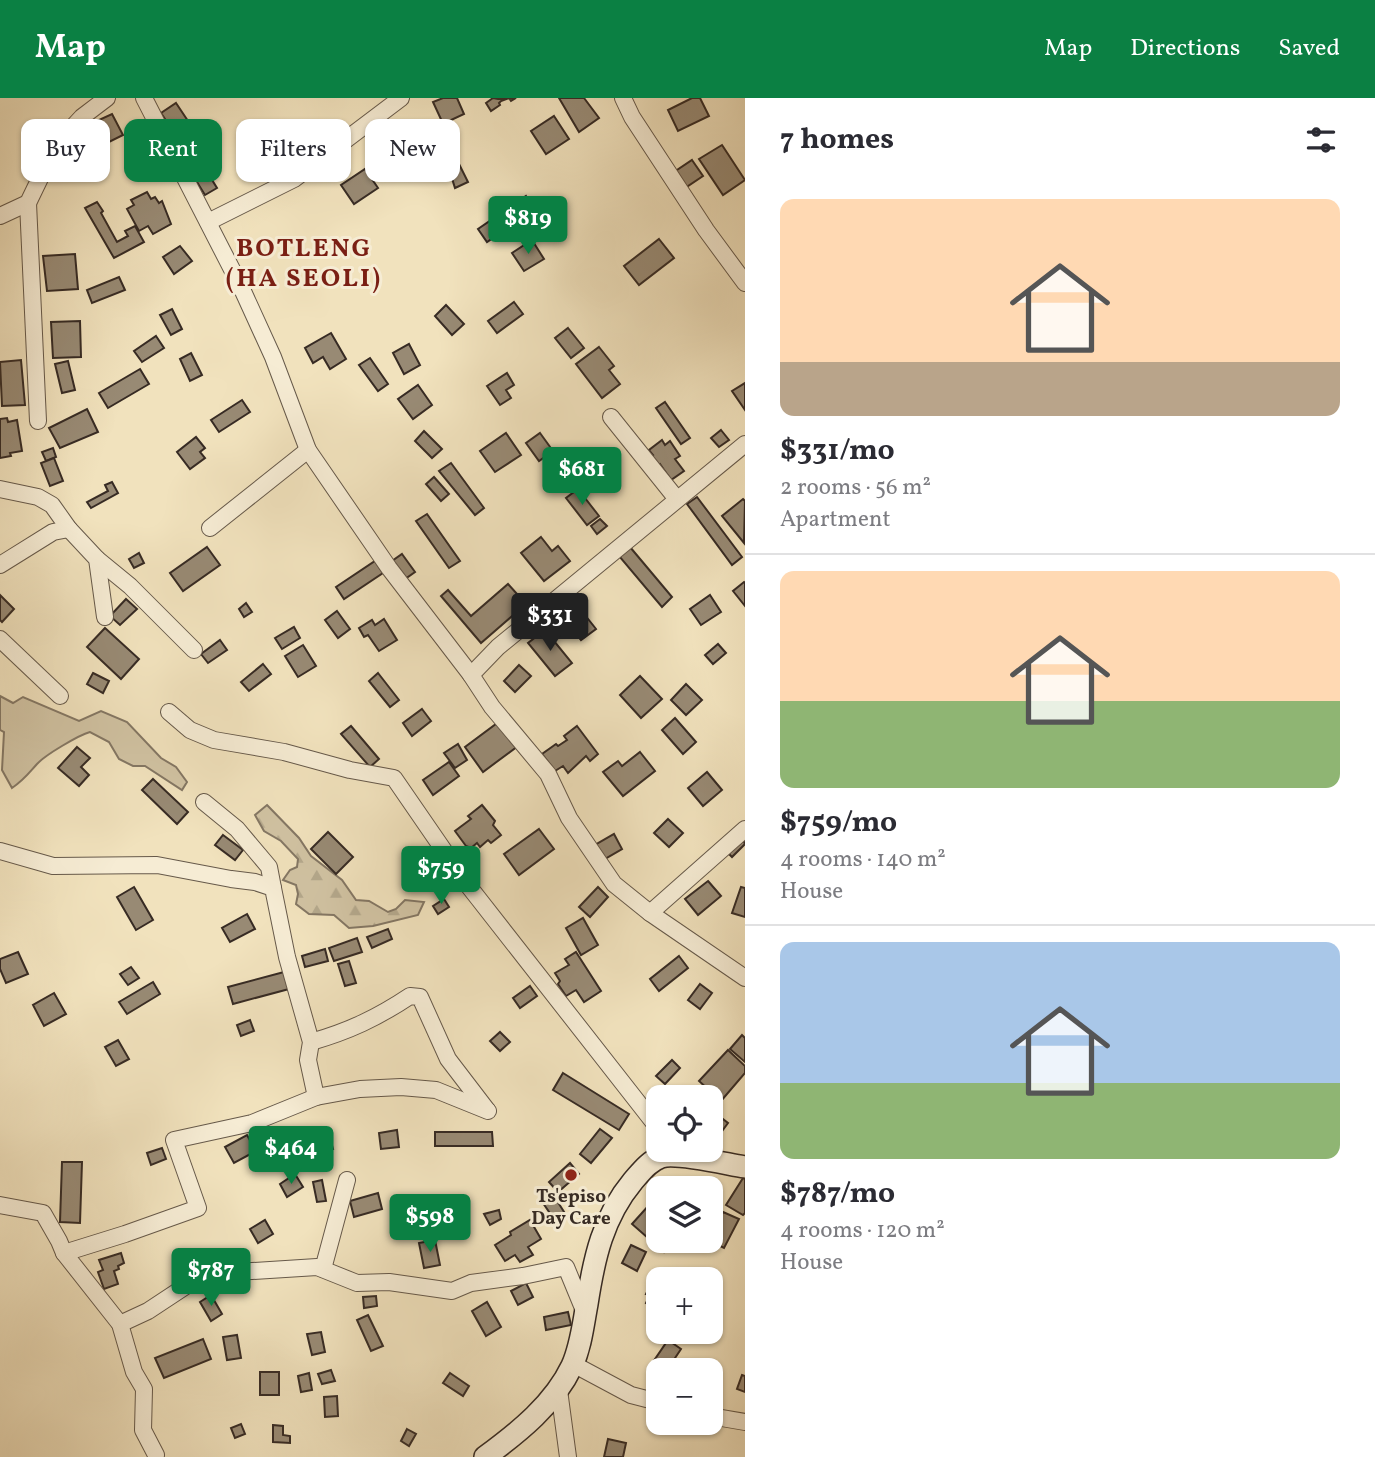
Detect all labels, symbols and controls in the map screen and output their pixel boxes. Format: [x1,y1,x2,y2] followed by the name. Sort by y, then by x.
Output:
[35,26,106,72] text: Map
[1044,32,1092,66] text: Map
[1130,32,1240,66] text: Directions
[1278,32,1340,66] text: Saved
[21,119,110,182] chip: Buy
[124,119,222,182] chip: Rent
[236,119,351,182] chip: Filters
[365,119,460,182] chip: New
[780,119,894,161] text: 7 homes
[1302,121,1340,159] icon: filters
[487,197,569,256] pin: $819
[504,203,552,235] text: $819
[226,231,382,297] district label: BOTLENG (HA SEOLI)
[997,245,1123,371] icon: home
[780,430,895,472] text: $331/mo
[541,448,623,507] pin: $681
[558,454,606,486] text: $681
[780,472,931,504] text: 2 rooms · 56 m²
[780,504,891,536] text: Apartment
[509,594,591,653] pin: $331
[527,600,573,632] text: $331
[997,617,1123,743] icon: home
[780,802,897,844] text: $759/mo
[780,844,946,876] text: 4 rooms · 140 m²
[400,846,482,906] pin: $759
[417,853,465,885] text: $759
[780,876,843,908] text: House
[997,988,1123,1114] icon: home
[646,1085,723,1435] map controls
[646,1085,723,1162] button: locate
[250,1126,332,1186] pin: $464
[265,1133,317,1165] text: $464
[563,1167,579,1183] marker: Ts'episo Day Care
[780,1173,895,1215] text: $787/mo
[646,1176,723,1253] button: layers
[531,1184,611,1232] place label: Ts'episo Day Care
[389,1194,471,1254] pin: $598
[406,1201,454,1233] text: $598
[780,1215,945,1247] text: 4 rooms · 120 m²
[780,1247,843,1279] text: House
[170,1248,252,1308] pin: $787
[187,1255,235,1287] text: $787
[646,1267,723,1344] button: +
[646,1358,723,1435] button: −

